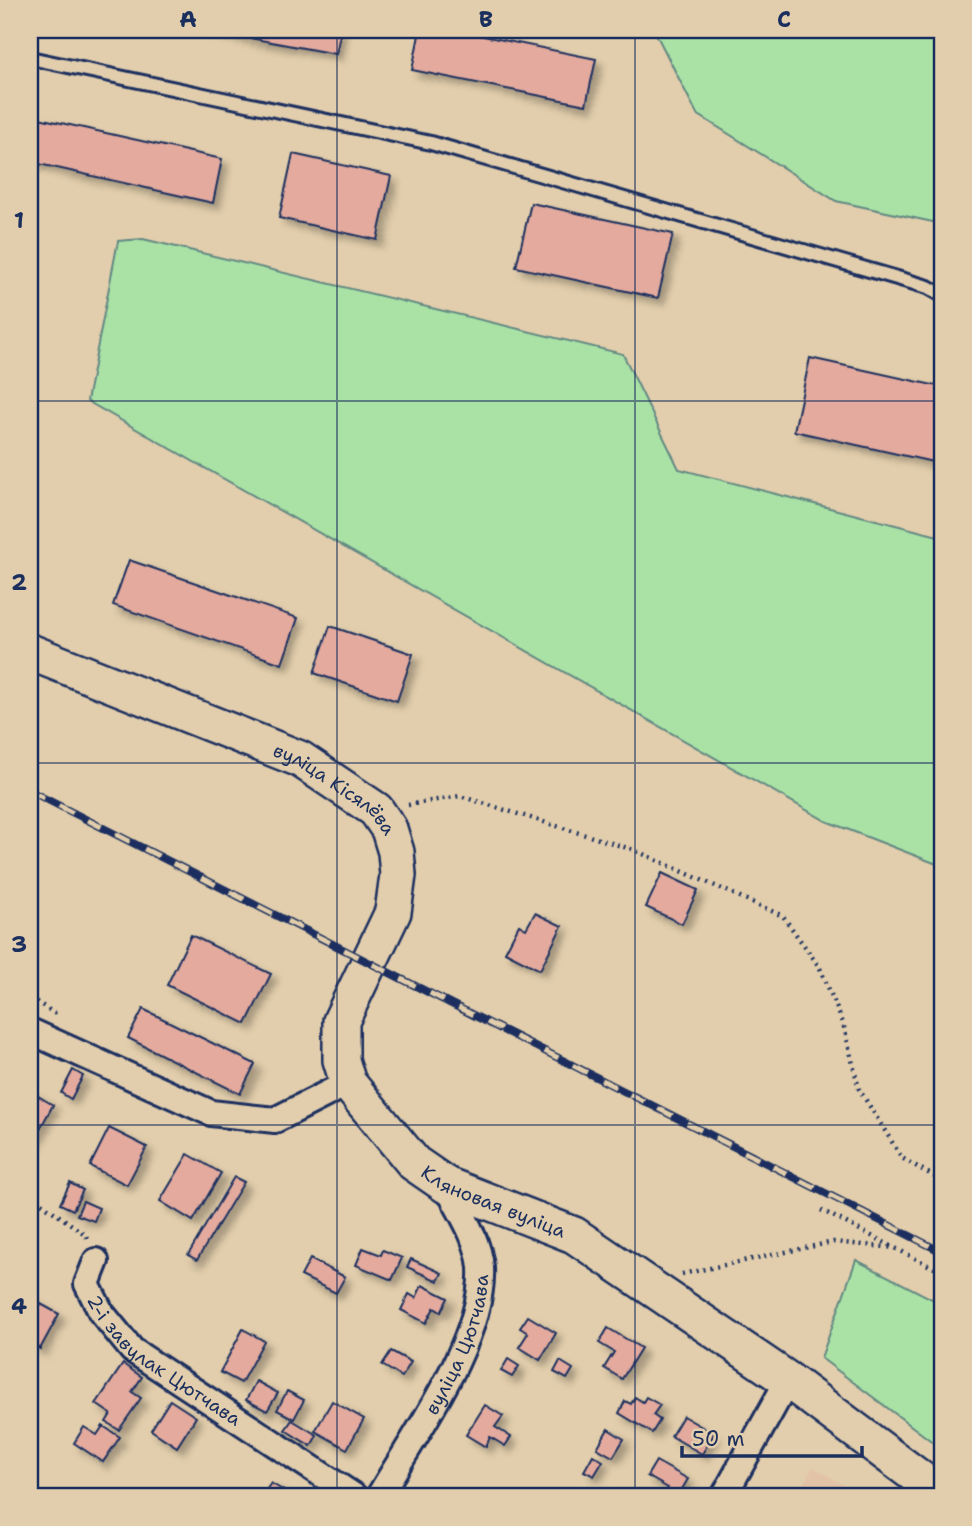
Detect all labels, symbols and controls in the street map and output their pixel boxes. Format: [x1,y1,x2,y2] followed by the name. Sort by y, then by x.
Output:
[179,4,197,34] text: A
[479,4,493,34] text: B
[777,4,791,34] text: C
[14,205,24,235] text: 1
[11,567,27,597] text: 2
[269,738,401,840] street label: вуліца Кісялёва
[11,929,27,959] text: 3
[416,1160,569,1244] street label: Кляновая вуліца
[419,1273,494,1419] street label: вуліца Цютчава
[11,1291,27,1321] text: 4
[81,1291,246,1432] street label: 2-і завулак Цютчава
[682,1414,862,1458] scale bar
[692,1425,745,1453] text: 50 m

